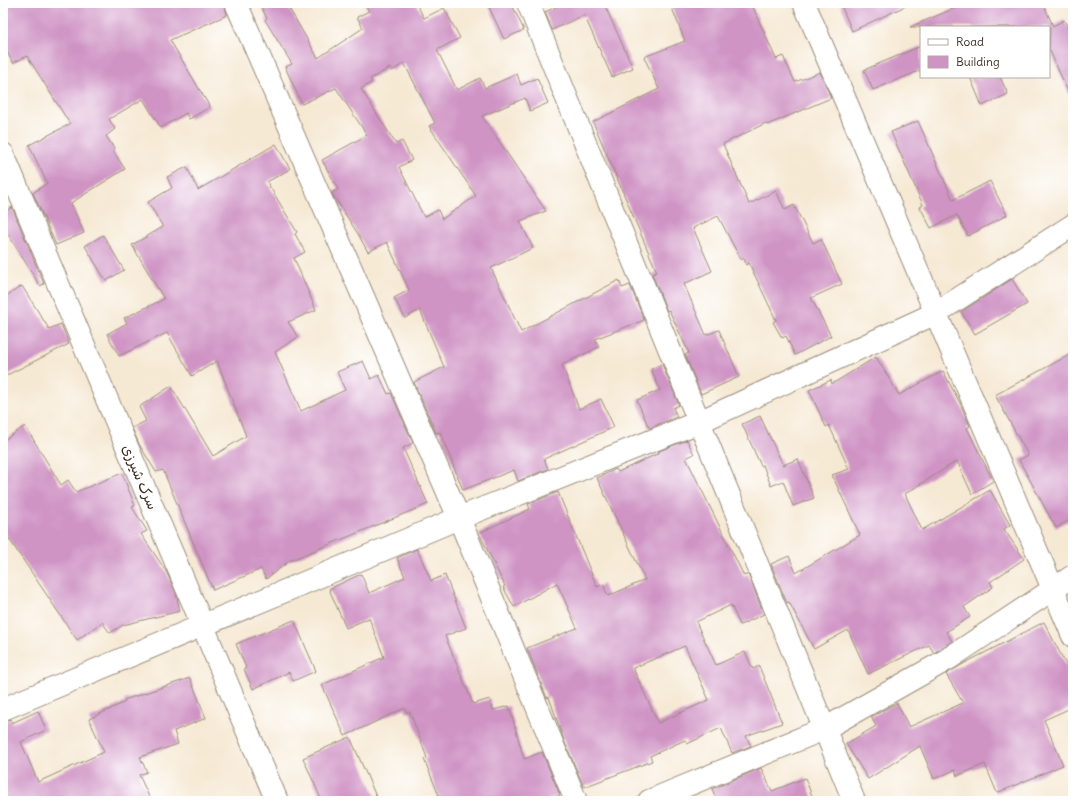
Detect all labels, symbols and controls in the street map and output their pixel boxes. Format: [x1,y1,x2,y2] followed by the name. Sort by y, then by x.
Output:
[920,26,1050,78] legend
[956,34,984,49] text: Road
[956,54,1000,69] text: Building
[118,442,162,512] street label: سرک شیرزی

